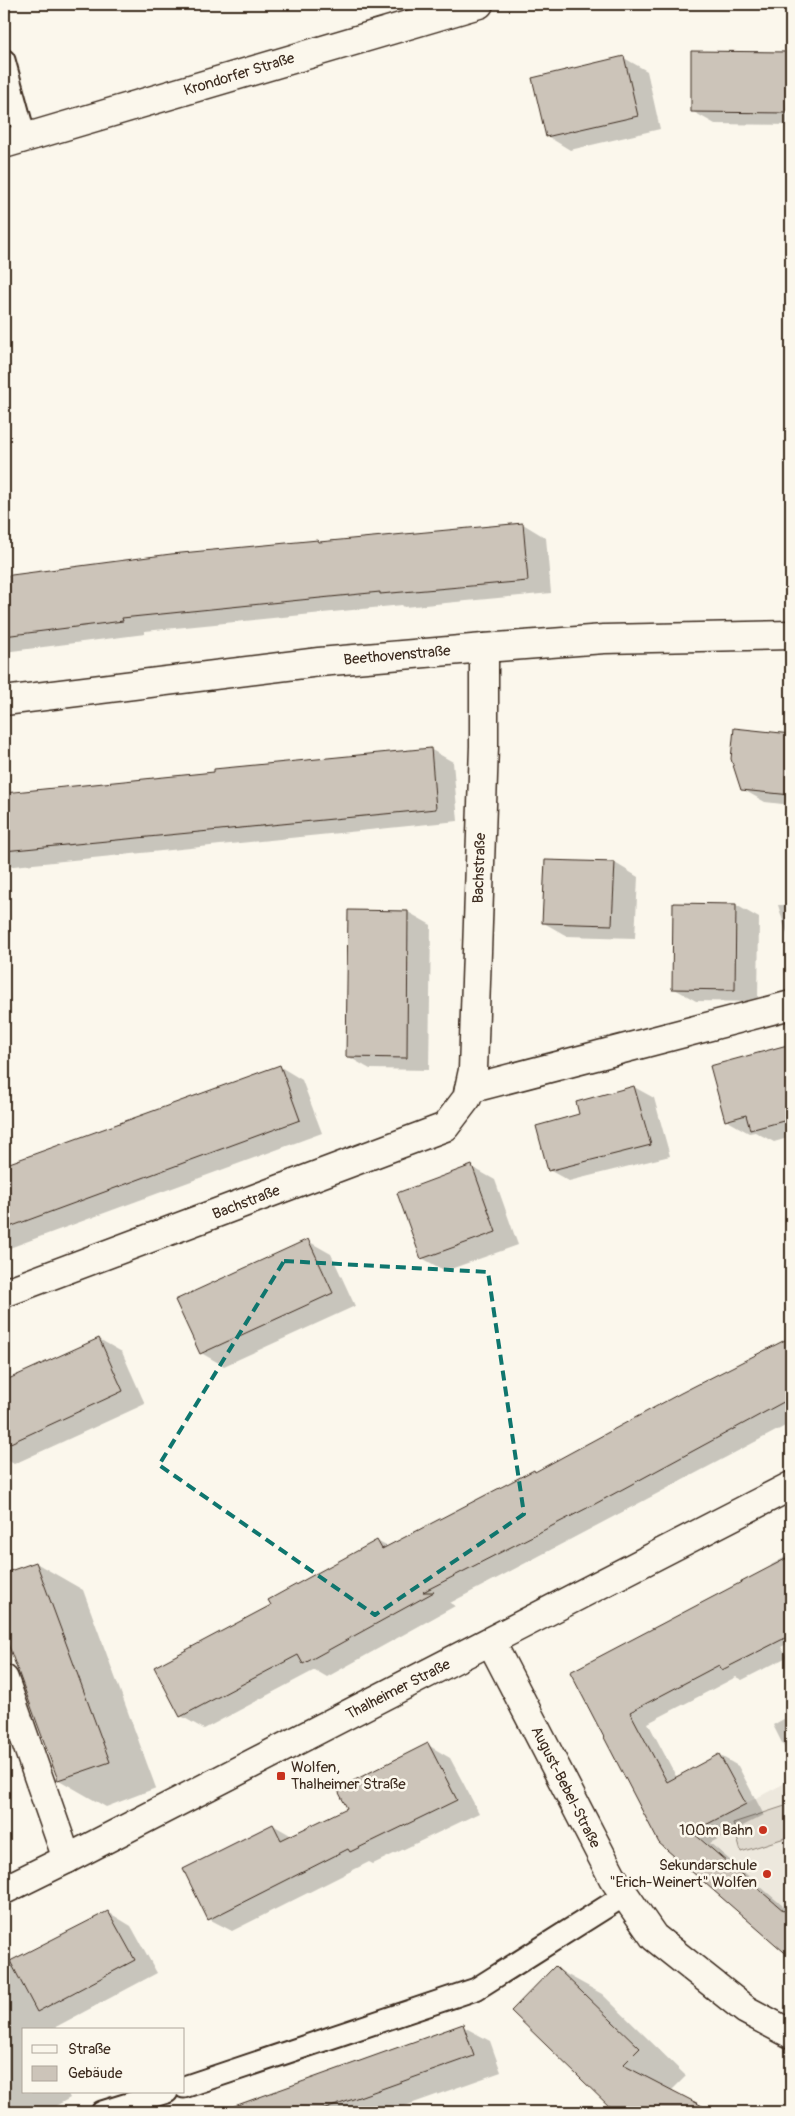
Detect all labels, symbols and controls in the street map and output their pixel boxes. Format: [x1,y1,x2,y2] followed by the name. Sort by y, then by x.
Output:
[181,48,297,100] street label: Krondorfer Straße
[343,641,452,670] street label: Beethovenstraße
[469,832,490,904] street label: Bachstraße
[210,1181,283,1224] street label: Bachstraße
[343,1655,454,1724] street label: Thalheimer Straße
[527,1723,605,1852] street label: August-Bebel-Straße
[291,1758,406,1794] place label: Wolfen, Thalheimer Straße
[275,1770,287,1782] marker: Wolfen, Thalheimer Straße
[679,1821,753,1840] place label: 100m Bahn
[757,1824,769,1836] marker: 100m Bahn
[609,1856,758,1892] place label: Sekundarschule "Erich-Weinert" Wolfen
[761,1868,773,1880] marker: Sekundarschule "Erich-Weinert" Wolfen
[22,2028,185,2094] legend
[68,2040,111,2059] text: Straße
[68,2064,123,2083] text: Gebäude

